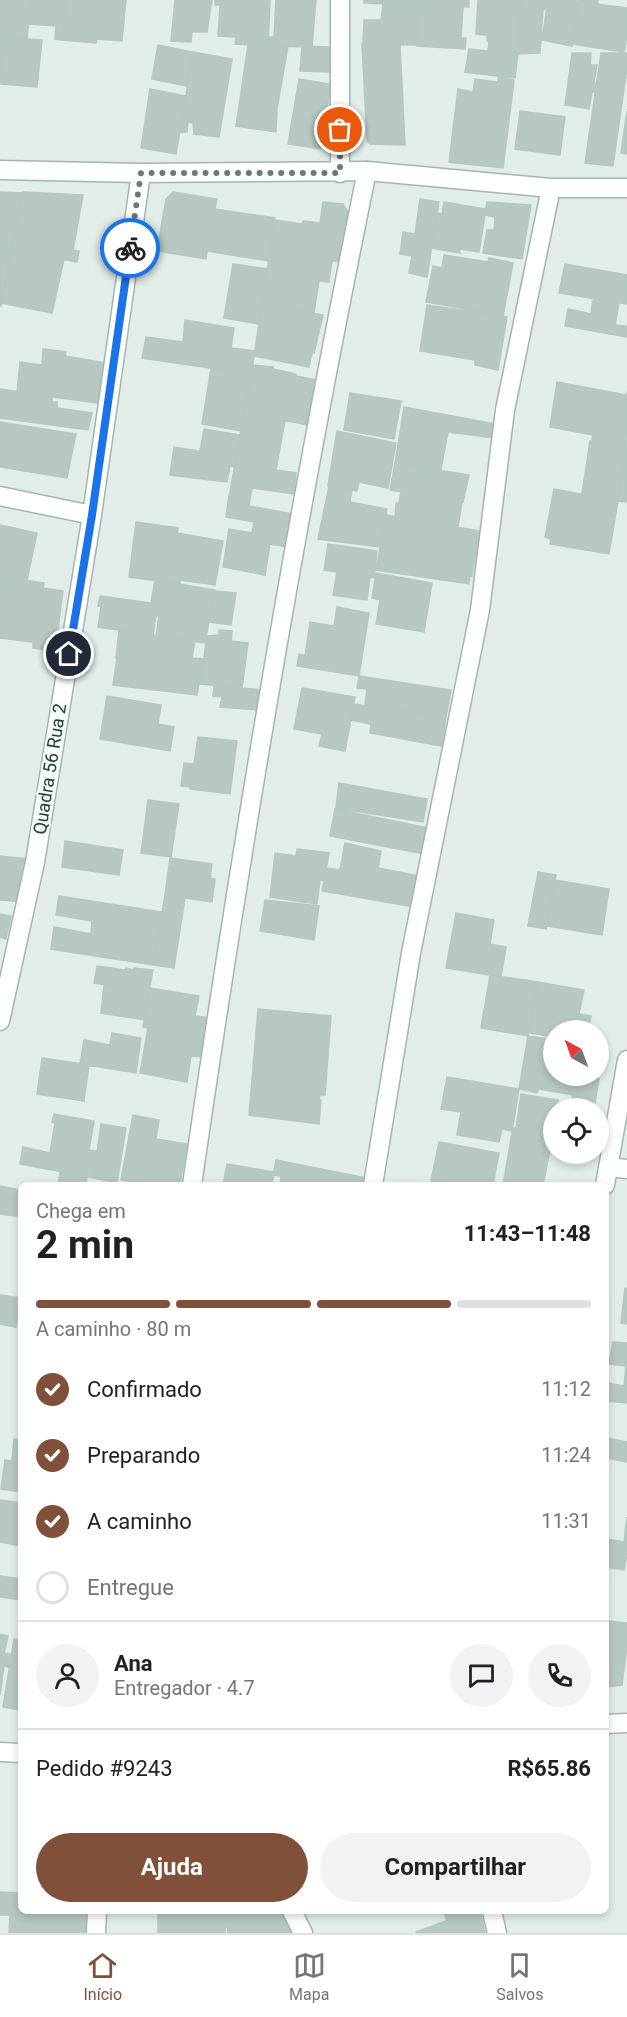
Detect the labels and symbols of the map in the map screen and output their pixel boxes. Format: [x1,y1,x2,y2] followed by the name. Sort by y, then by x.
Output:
[314,104,365,155] pin
[100,218,160,278] courier
[43,628,94,679] pin
[29,702,70,836] street label: Quadra 56 Rua 2
[543,1020,609,1086] north arrow

